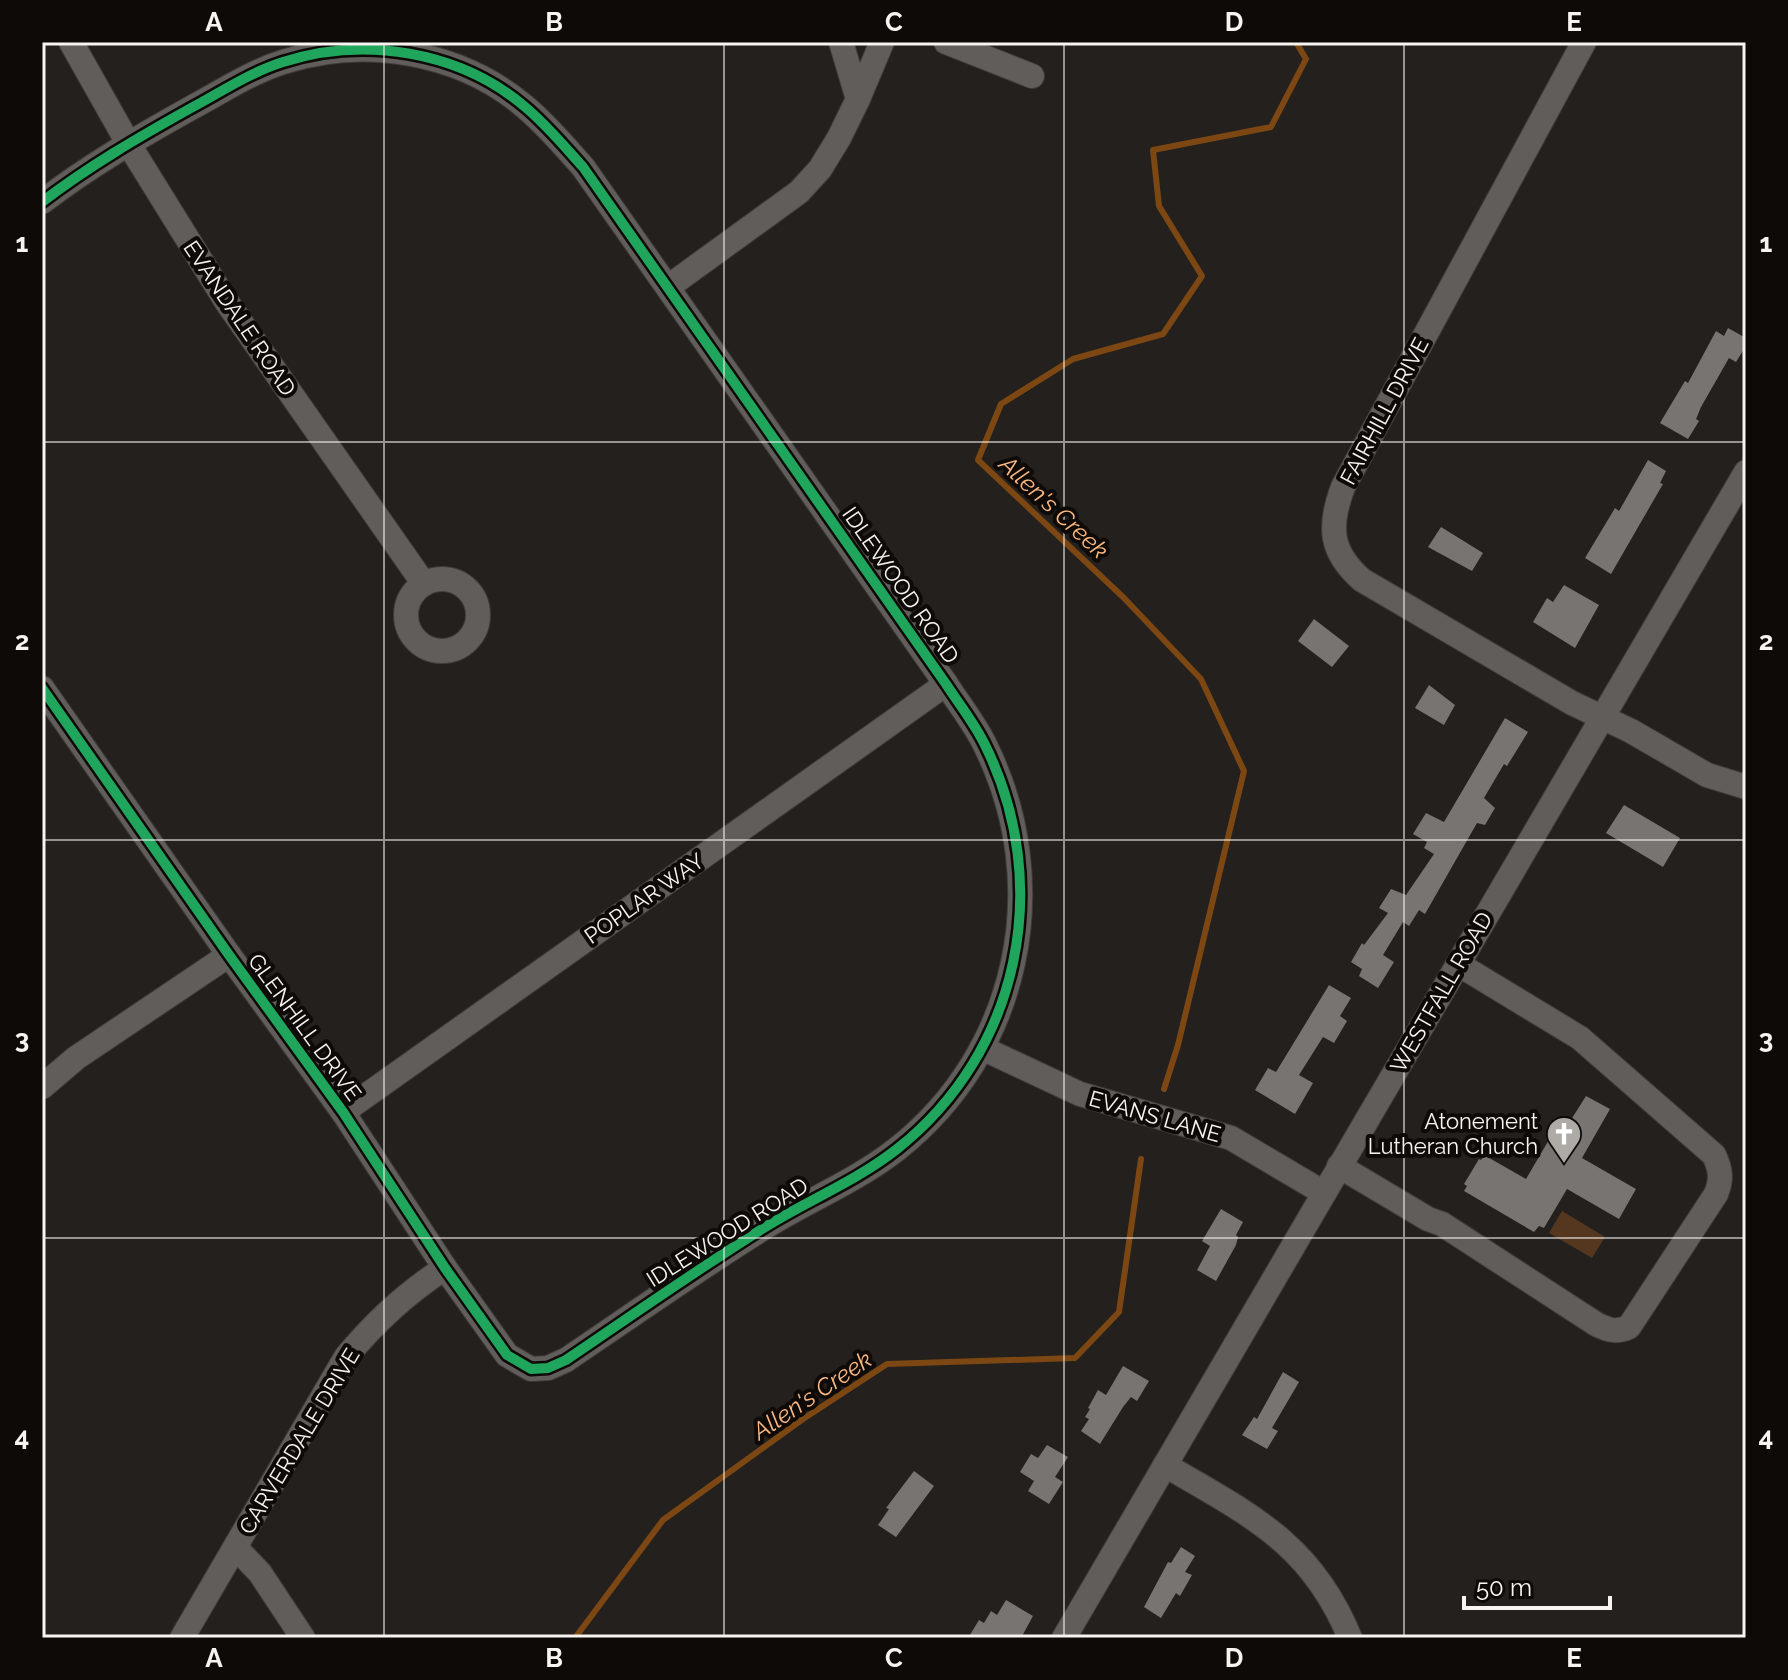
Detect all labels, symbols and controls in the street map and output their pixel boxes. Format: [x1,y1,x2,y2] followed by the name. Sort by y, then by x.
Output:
[205,7,223,37] text: A
[545,7,563,37] text: B
[885,7,903,37] text: C
[1225,7,1243,37] text: D
[1566,7,1582,37] text: E
[16,228,29,258] text: 1
[1760,228,1773,258] text: 1
[178,235,302,401] street label: EVANDALE ROAD
[1334,333,1434,489] street label: FAIRHILL DRIVE
[992,448,1114,565] water label: Allen's Creek
[837,502,965,668] street label: IDLEWOOD ROAD
[15,626,29,656] text: 2
[1759,626,1773,656] text: 2
[579,847,709,949] street label: POPLAR WAY
[1384,907,1498,1077] street label: WESTFALL ROAD
[243,949,367,1105] street label: GLENHILL DRIVE
[15,1024,29,1054] text: 3
[1759,1024,1773,1054] text: 3
[1086,1085,1224,1147] street label: EVANS LANE
[1368,1108,1539,1159] place label: Atonement Lutheran Church
[1545,1115,1583,1165] church icon: Atonement Lutheran Church
[642,1172,812,1292] street label: IDLEWOOD ROAD
[233,1343,365,1539] street label: CARVERDALE DRIVE
[745,1344,877,1447] water label: Allen's Creek
[15,1422,29,1452] text: 4
[1759,1422,1773,1452] text: 4
[1464,1560,1610,1610] scale bar
[1476,1573,1532,1602] text: 50 m
[205,1643,223,1673] text: A
[545,1643,563,1673] text: B
[885,1643,903,1673] text: C
[1225,1643,1243,1673] text: D
[1566,1643,1582,1673] text: E

